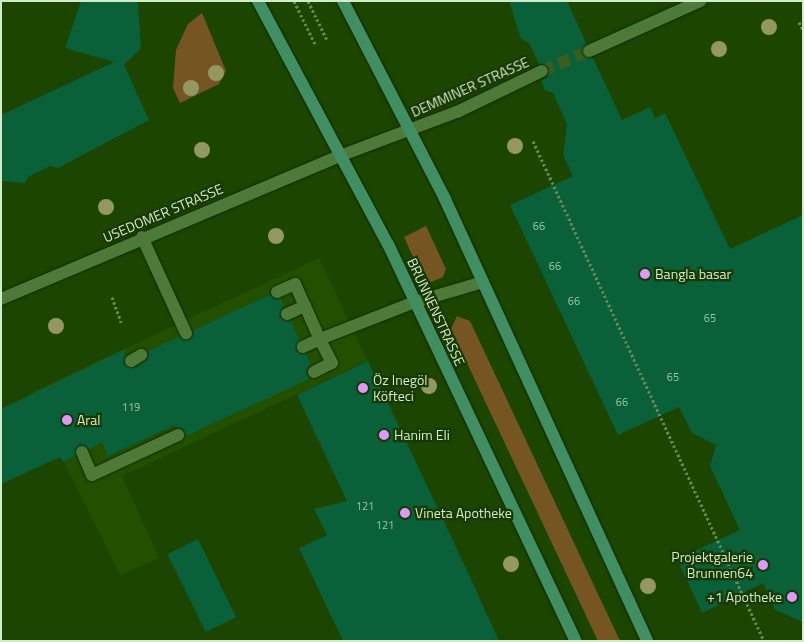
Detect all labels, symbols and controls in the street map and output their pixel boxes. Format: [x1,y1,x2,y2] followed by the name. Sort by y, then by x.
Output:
[408,53,532,121] street label: DEMMINER STRASSE
[101,180,225,246] street label: USEDOMER STRASSE
[533,219,545,233] house number: 66
[404,255,468,369] street label: BRUNNENSTRASSE
[549,259,561,273] house number: 66
[655,266,731,282] place label: Bangla basar
[639,268,651,280] marker: Bangla basar
[568,294,580,308] house number: 66
[704,311,716,325] house number: 65
[667,370,679,384] house number: 65
[373,372,428,404] place label: Öz Inegöl Köfteci
[357,382,369,394] marker: Öz Inegöl Köfteci
[616,395,628,409] house number: 66
[122,400,140,414] house number: 119
[77,412,100,428] place label: Aral
[61,414,73,426] marker: Aral
[394,427,450,443] place label: Hanim Eli
[378,429,390,441] marker: Hanim Eli
[356,499,374,513] house number: 121
[415,505,512,521] place label: Vineta Apotheke
[399,507,411,519] marker: Vineta Apotheke
[376,518,394,532] house number: 121
[671,549,753,582] place label: Projektgalerie Brunnen64
[757,559,769,571] marker: Projektgalerie Brunnen64
[707,589,782,605] place label: +1 Apotheke
[786,591,798,603] marker: +1 Apotheke

